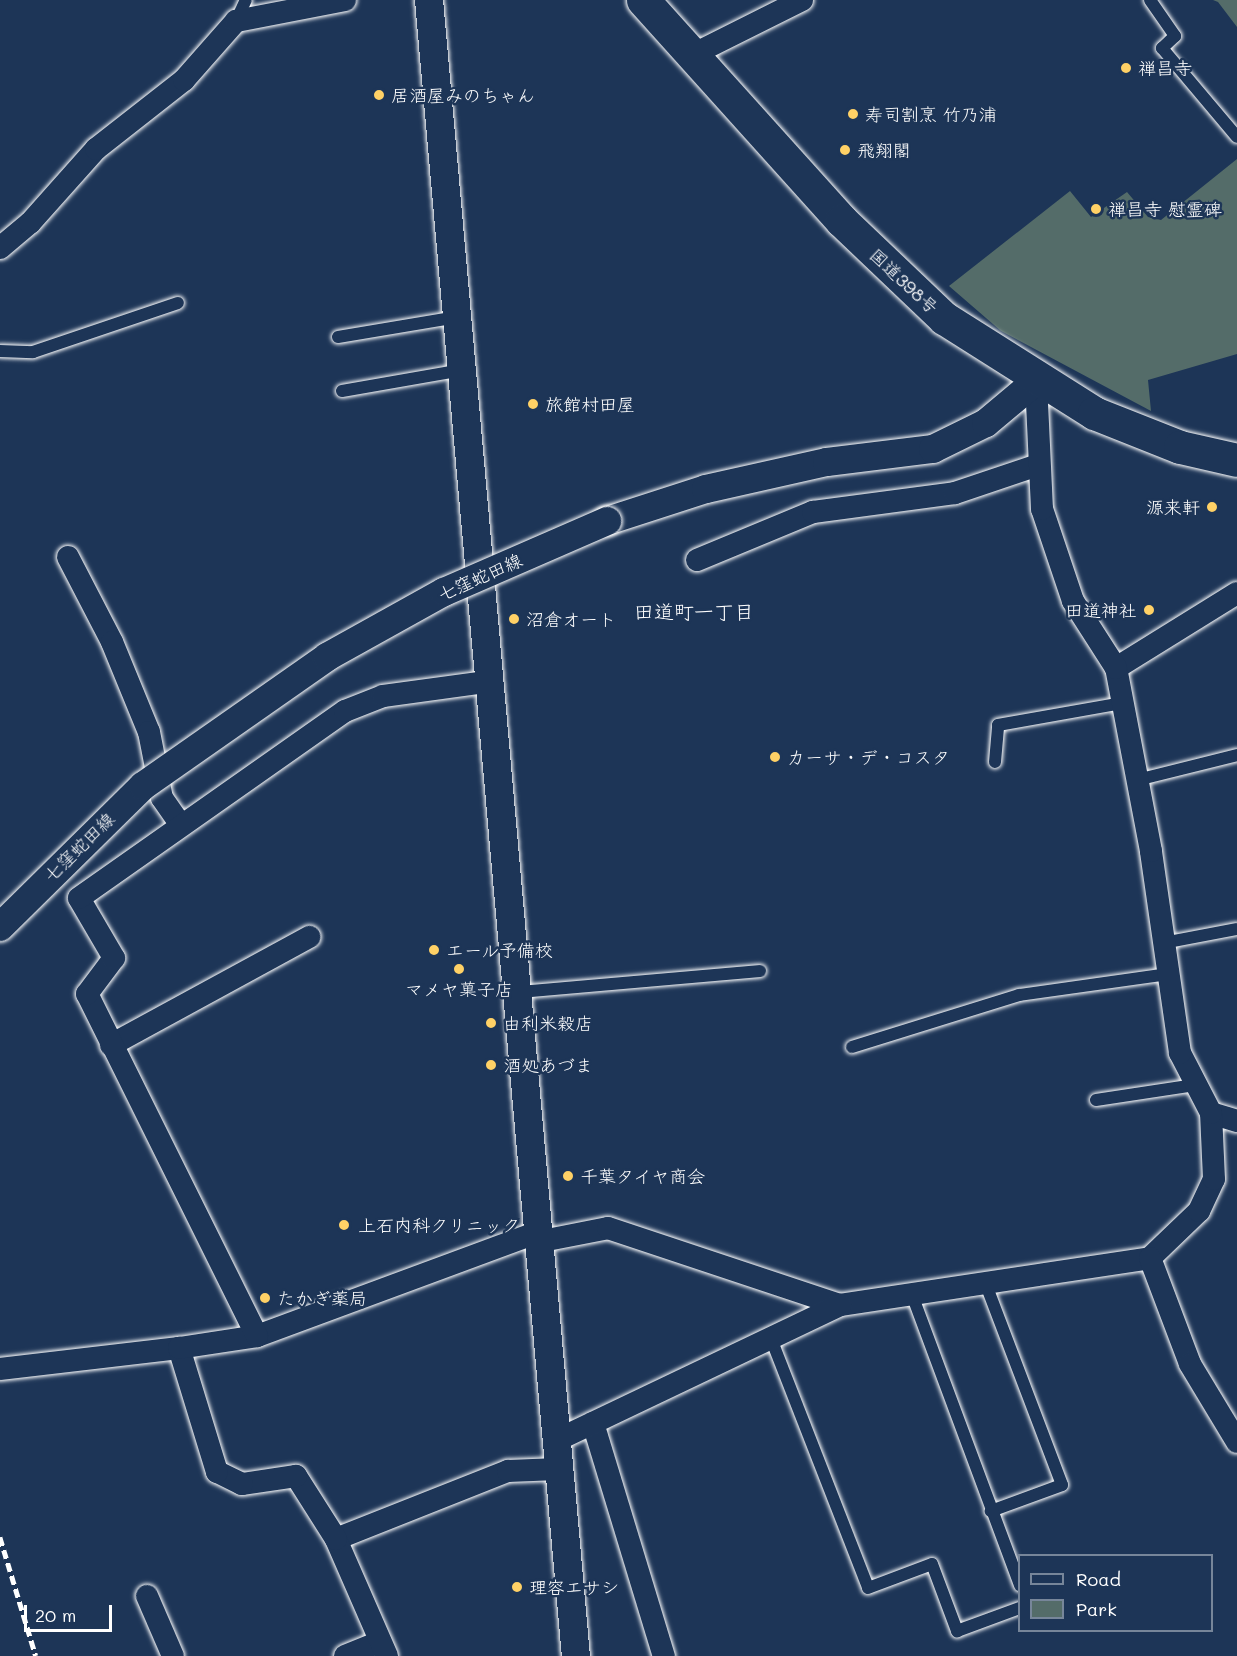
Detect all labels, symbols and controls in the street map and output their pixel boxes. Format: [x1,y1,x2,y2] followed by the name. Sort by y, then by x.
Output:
[1138,57,1192,79] place label: 禅昌寺
[1119,61,1133,75] marker: 禅昌寺
[391,84,535,106] place label: 居酒屋みのちゃん
[372,88,386,102] marker: 居酒屋みのちゃん
[865,103,997,125] place label: 寿司割烹 竹乃浦
[846,107,860,121] marker: 寿司割烹 竹乃浦
[857,139,911,161] place label: 飛翔閣
[838,143,852,157] marker: 飛翔閣
[1108,198,1222,220] place label: 禅昌寺 慰霊碑
[1089,202,1103,216] marker: 禅昌寺 慰霊碑
[865,244,943,318] street label: 国道398号
[545,393,635,415] place label: 旅館村田屋
[526,397,540,411] marker: 旅館村田屋
[1146,496,1200,518] place label: 源来軒
[1205,500,1219,514] marker: 源来軒
[434,549,526,605] street label: 七窪蛇田線
[634,599,754,623] district label: 田道町一丁目
[1065,599,1137,621] place label: 田道神社
[1142,603,1156,617] marker: 田道神社
[526,608,616,630] place label: 沼倉オート
[507,612,521,626] marker: 沼倉オート
[787,746,949,768] place label: カーサ・デ・コスタ
[768,750,782,764] marker: カーサ・デ・コスタ
[39,808,119,886] street label: 七窪蛇田線
[446,939,554,961] place label: エール予備校
[427,943,441,957] marker: エール予備校
[452,962,466,976] marker: マメヤ菓子店
[405,978,513,1000] place label: マメヤ菓子店
[503,1012,593,1034] place label: 由利米穀店
[484,1016,498,1030] marker: 由利米穀店
[503,1054,593,1076] place label: 酒処あづま
[484,1058,498,1072] marker: 酒処あづま
[580,1165,706,1187] place label: 千葉タイヤ商会
[561,1169,575,1183] marker: 千葉タイヤ商会
[358,1214,520,1236] place label: 上石内科クリニック
[335,1216,353,1234] marker: 上石内科クリニック
[277,1287,367,1309] place label: たかぎ薬局
[258,1291,272,1305] marker: たかぎ薬局
[1018,1554,1213,1632] legend
[1076,1567,1121,1591] text: Road
[529,1576,619,1598] place label: 理容エサシ
[510,1580,524,1594] marker: 理容エサシ
[27,1593,116,1631] scale bar
[1076,1597,1117,1621] text: Park
[35,1603,76,1627] text: 20 m

